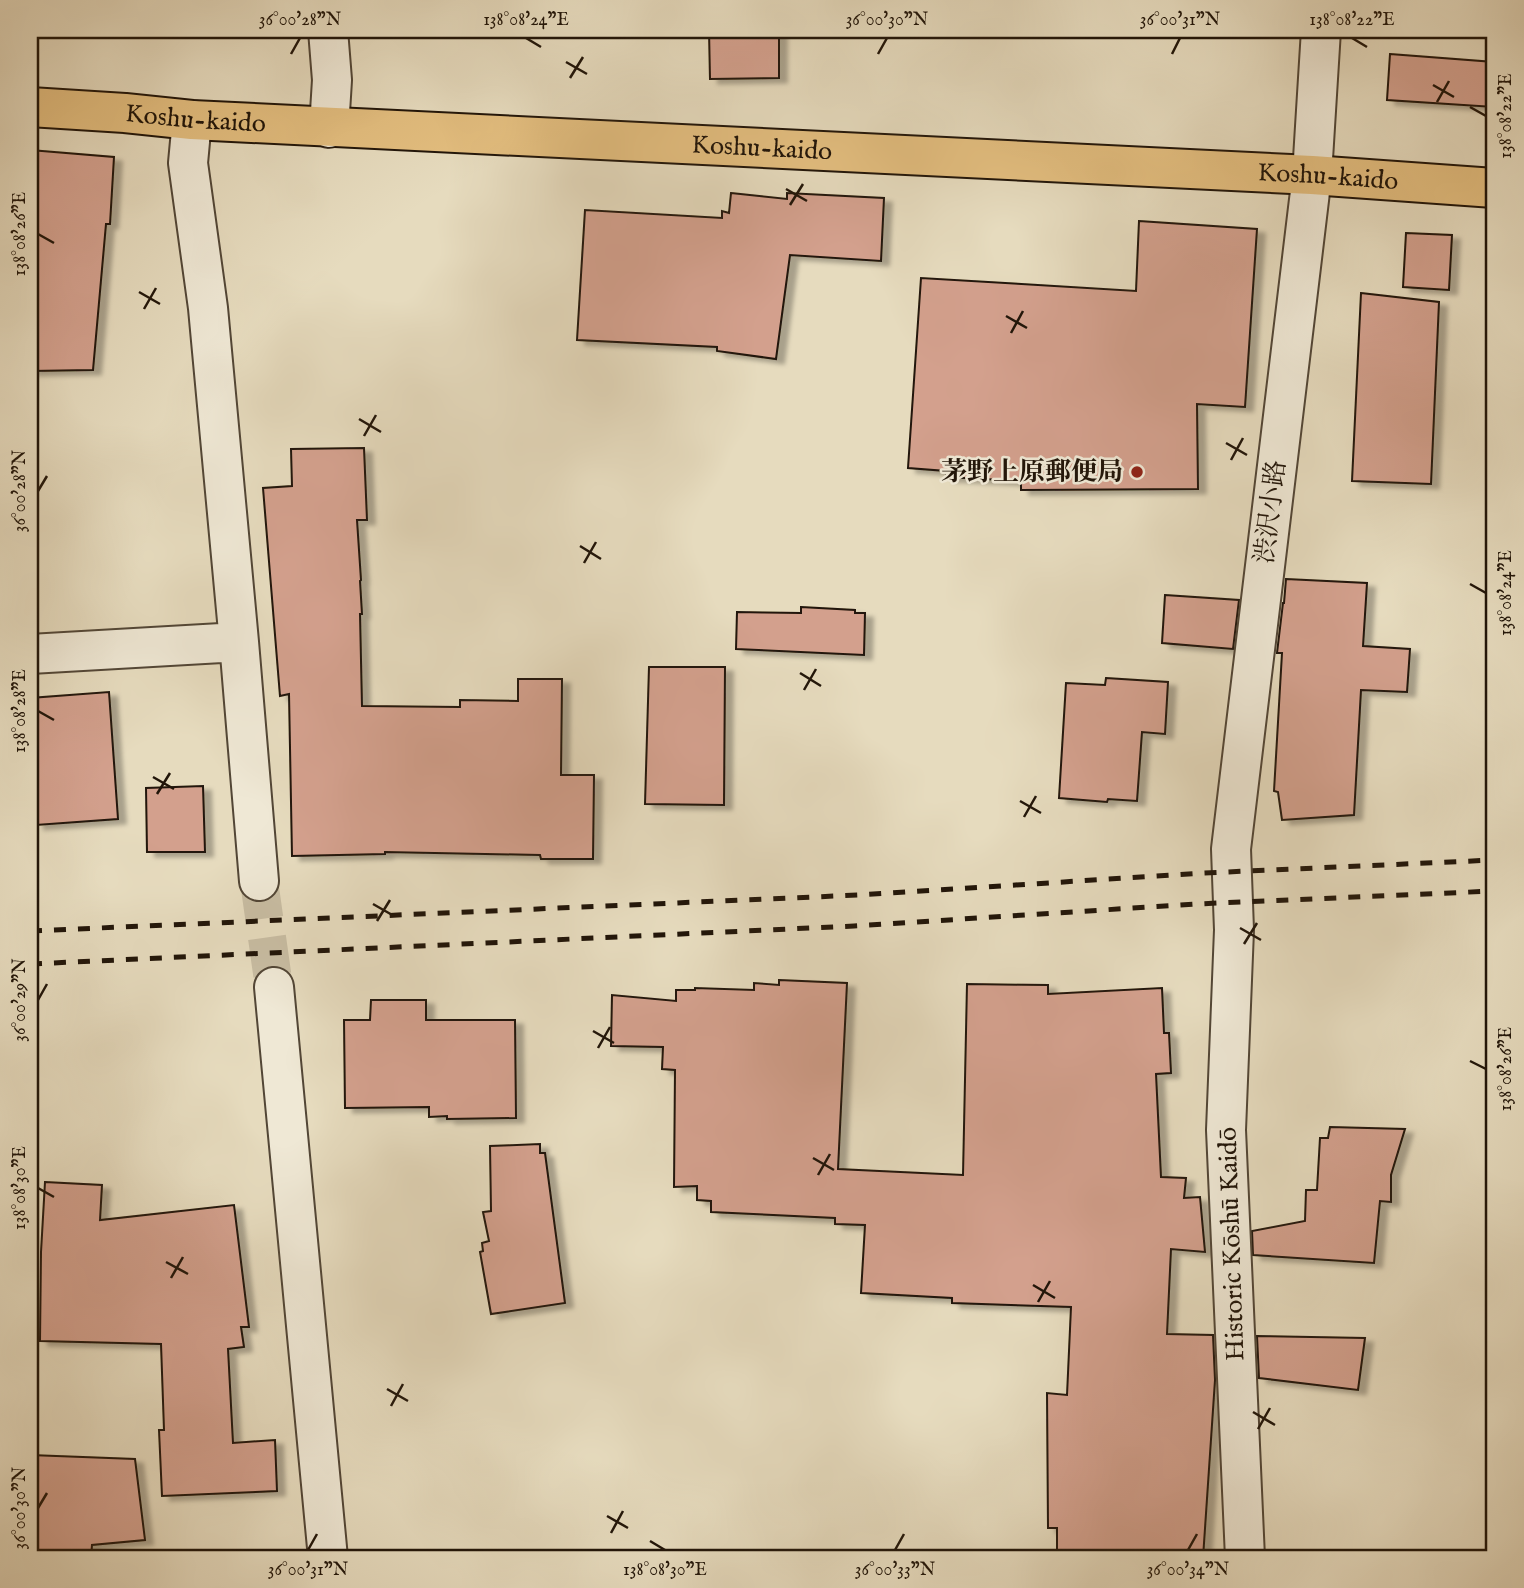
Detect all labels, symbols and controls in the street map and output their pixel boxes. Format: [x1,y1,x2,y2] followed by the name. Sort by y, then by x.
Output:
[259,9,342,32] text: 36°00'28"N
[483,9,569,32] text: 138°08'24"E
[846,9,929,32] text: 36°00'30"N
[1140,9,1221,32] text: 36°00'31"N
[1309,9,1395,32] text: 138°08'22"E
[1495,73,1518,159] text: 138°08'22"E
[124,97,267,140] street label: Koshu-kaido
[691,128,833,168] street label: Koshu-kaido
[1257,156,1400,198] street label: Koshu-kaido
[9,192,32,276] text: 138°08'26"E
[9,449,32,532] text: 36°00'28"N
[941,456,1123,489] place label: 茅野上原郵便局
[1248,458,1294,566] street label: 渋沢小路
[1129,464,1145,480] marker: 茅野上原郵便局
[1495,550,1518,636] text: 138°08'24"E
[9,669,32,753] text: 138°08'28"E
[9,958,32,1042] text: 36°00'29"N
[1495,1027,1518,1111] text: 138°08'26"E
[1211,1126,1253,1362] street label: Historic Kōshū Kaidō
[9,1146,32,1230] text: 138°08'30"E
[9,1466,32,1549] text: 36°00'30"N
[268,1559,349,1582] text: 36°00'31"N
[623,1559,707,1582] text: 138°08'30"E
[855,1559,936,1582] text: 36°00'33"N
[1147,1559,1230,1582] text: 36°00'34"N

